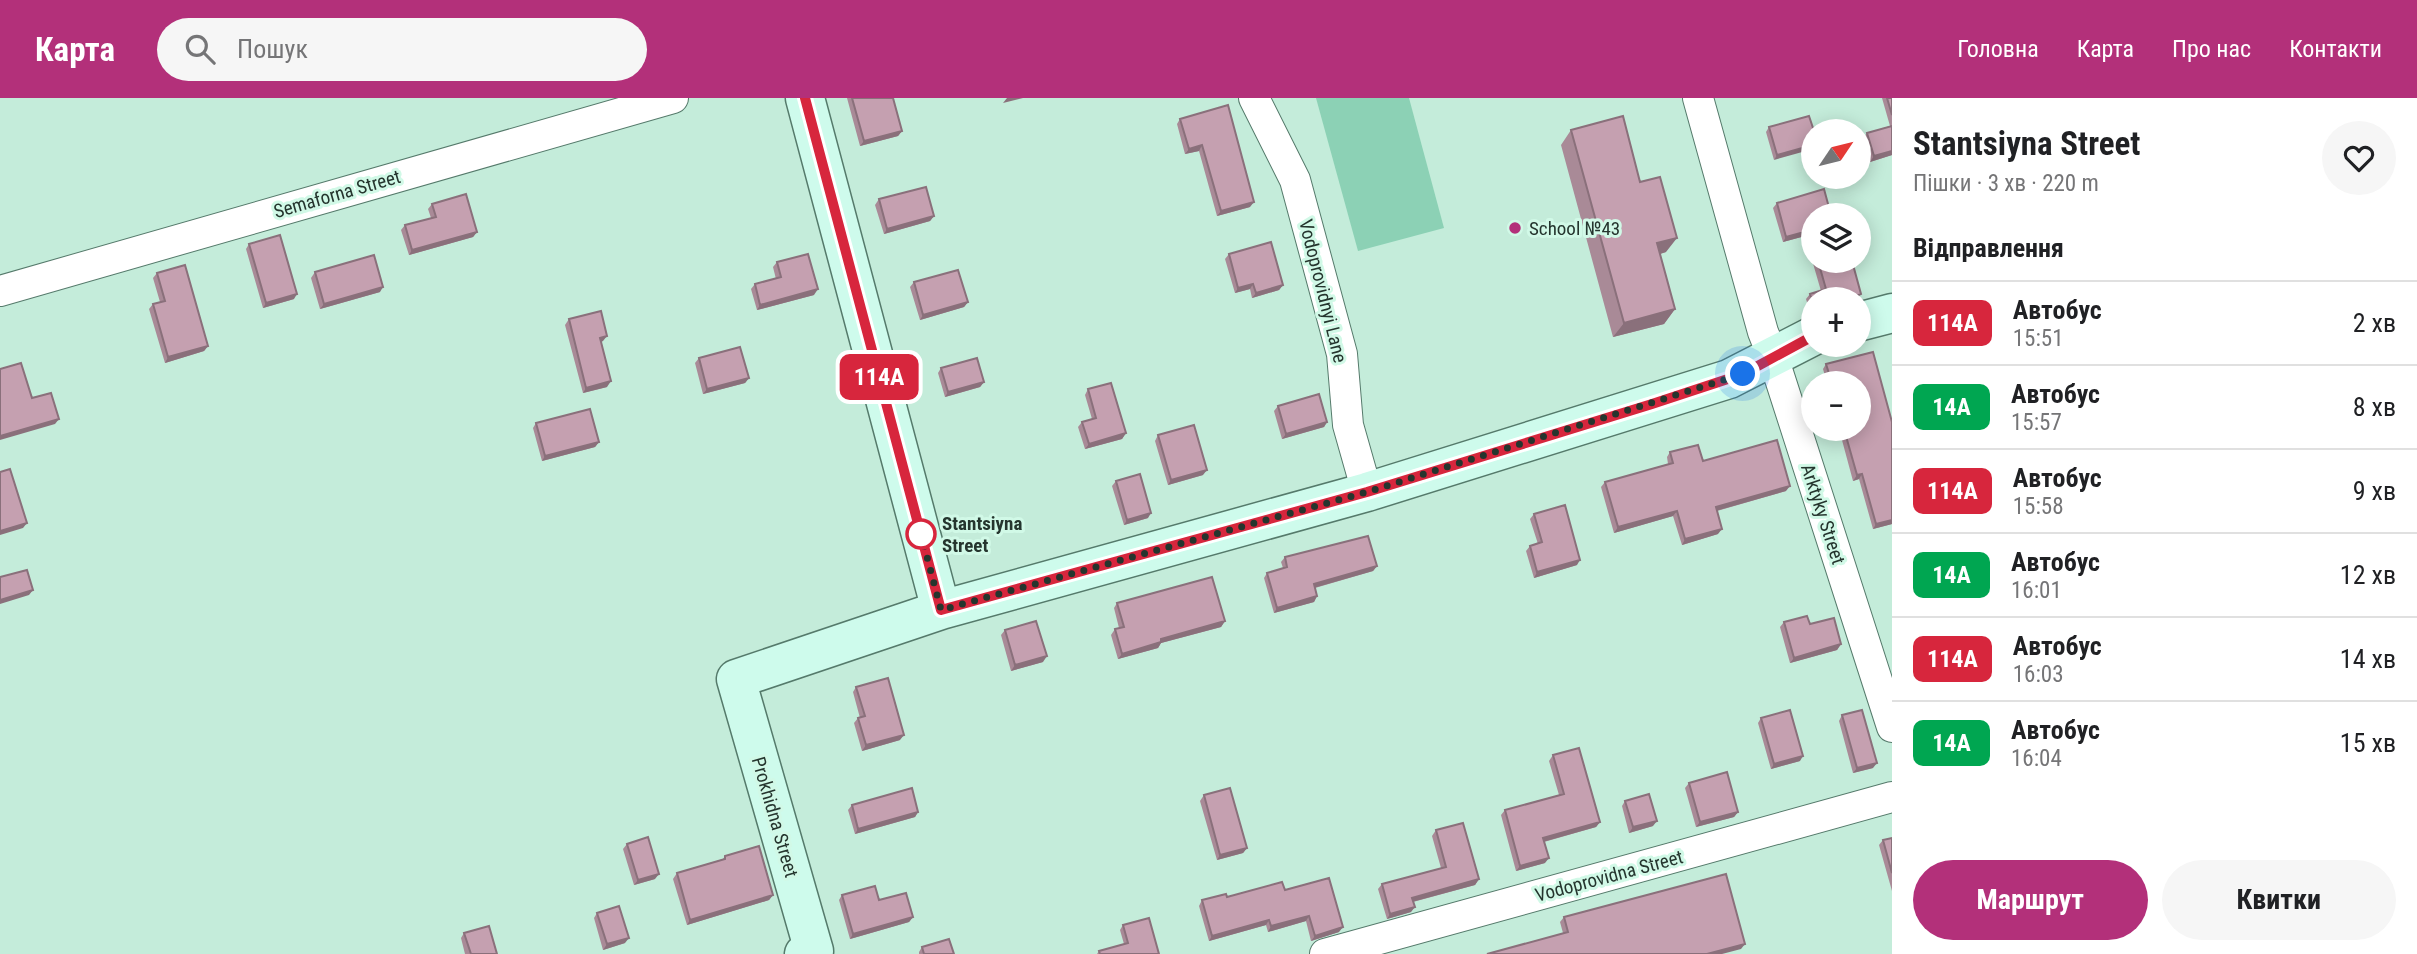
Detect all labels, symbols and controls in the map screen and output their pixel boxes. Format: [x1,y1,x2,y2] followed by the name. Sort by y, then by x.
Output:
[157,18,647,81] search box
[35,30,115,69] text: Карта
[181,30,219,68] icon: search
[237,34,308,64] text: Пошук
[1957,35,2039,63] text: Головна
[2077,35,2134,63] text: Карта
[2172,35,2251,63] text: Про нас
[2289,35,2382,63] text: Контакти
[1801,119,1871,189] north arrow
[1801,119,1871,441] map controls
[2322,121,2396,195] button: heart
[1913,124,2140,163] text: Stantsiyna Street
[271,165,403,223] street label: Semaforna Street
[1913,170,2099,197] text: Пішки · 3 хв · 220 m
[1801,203,1871,273] button: layers
[1294,217,1352,365] street label: Vodoprovidnyi Lane
[1529,217,1620,240] place label: School №43
[1507,220,1523,236] marker: School №43
[1913,233,2064,263] text: Відправлення
[1801,287,1871,357] button: +
[2013,295,2102,325] text: Автобус
[2353,308,2396,338] text: 2 хв
[1927,309,1978,337] text: 114А
[2013,325,2064,352] text: 15:51
[830,354,928,400] line badge: 114А
[1725,356,1760,391] your location
[854,363,904,391] text: 114А
[1801,371,1871,441] button: −
[2011,379,2100,409] text: Автобус
[2353,392,2396,422] text: 8 хв
[1932,393,1971,421] text: 14А
[2011,409,2062,436] text: 15:57
[1796,461,1850,567] street label: Arktyky Street
[2013,463,2102,493] text: Автобус
[2353,476,2396,506] text: 9 хв
[1927,477,1978,505] text: 114А
[2013,493,2064,520] text: 15:58
[942,512,1022,557] place label: Stantsiyna Street
[906,519,936,549] marker: Stantsiyna Street
[2011,547,2100,577] text: Автобус
[2340,560,2396,590] text: 12 хв
[1932,561,1971,589] text: 14А
[2011,577,2062,604] text: 16:01
[2013,631,2102,661] text: Автобус
[2340,644,2396,674] text: 14 хв
[1927,645,1978,673] text: 114А
[2013,661,2064,688] text: 16:03
[2011,715,2100,745] text: Автобус
[2340,728,2396,758] text: 15 хв
[1932,729,1971,757] text: 14А
[2011,745,2062,772] text: 16:04
[747,754,803,880] street label: Prokhidna Street
[1533,845,1685,907] street label: Vodoprovidna Street
[1913,860,2148,940] button: Маршрут
[2162,860,2396,940] button: Квитки

